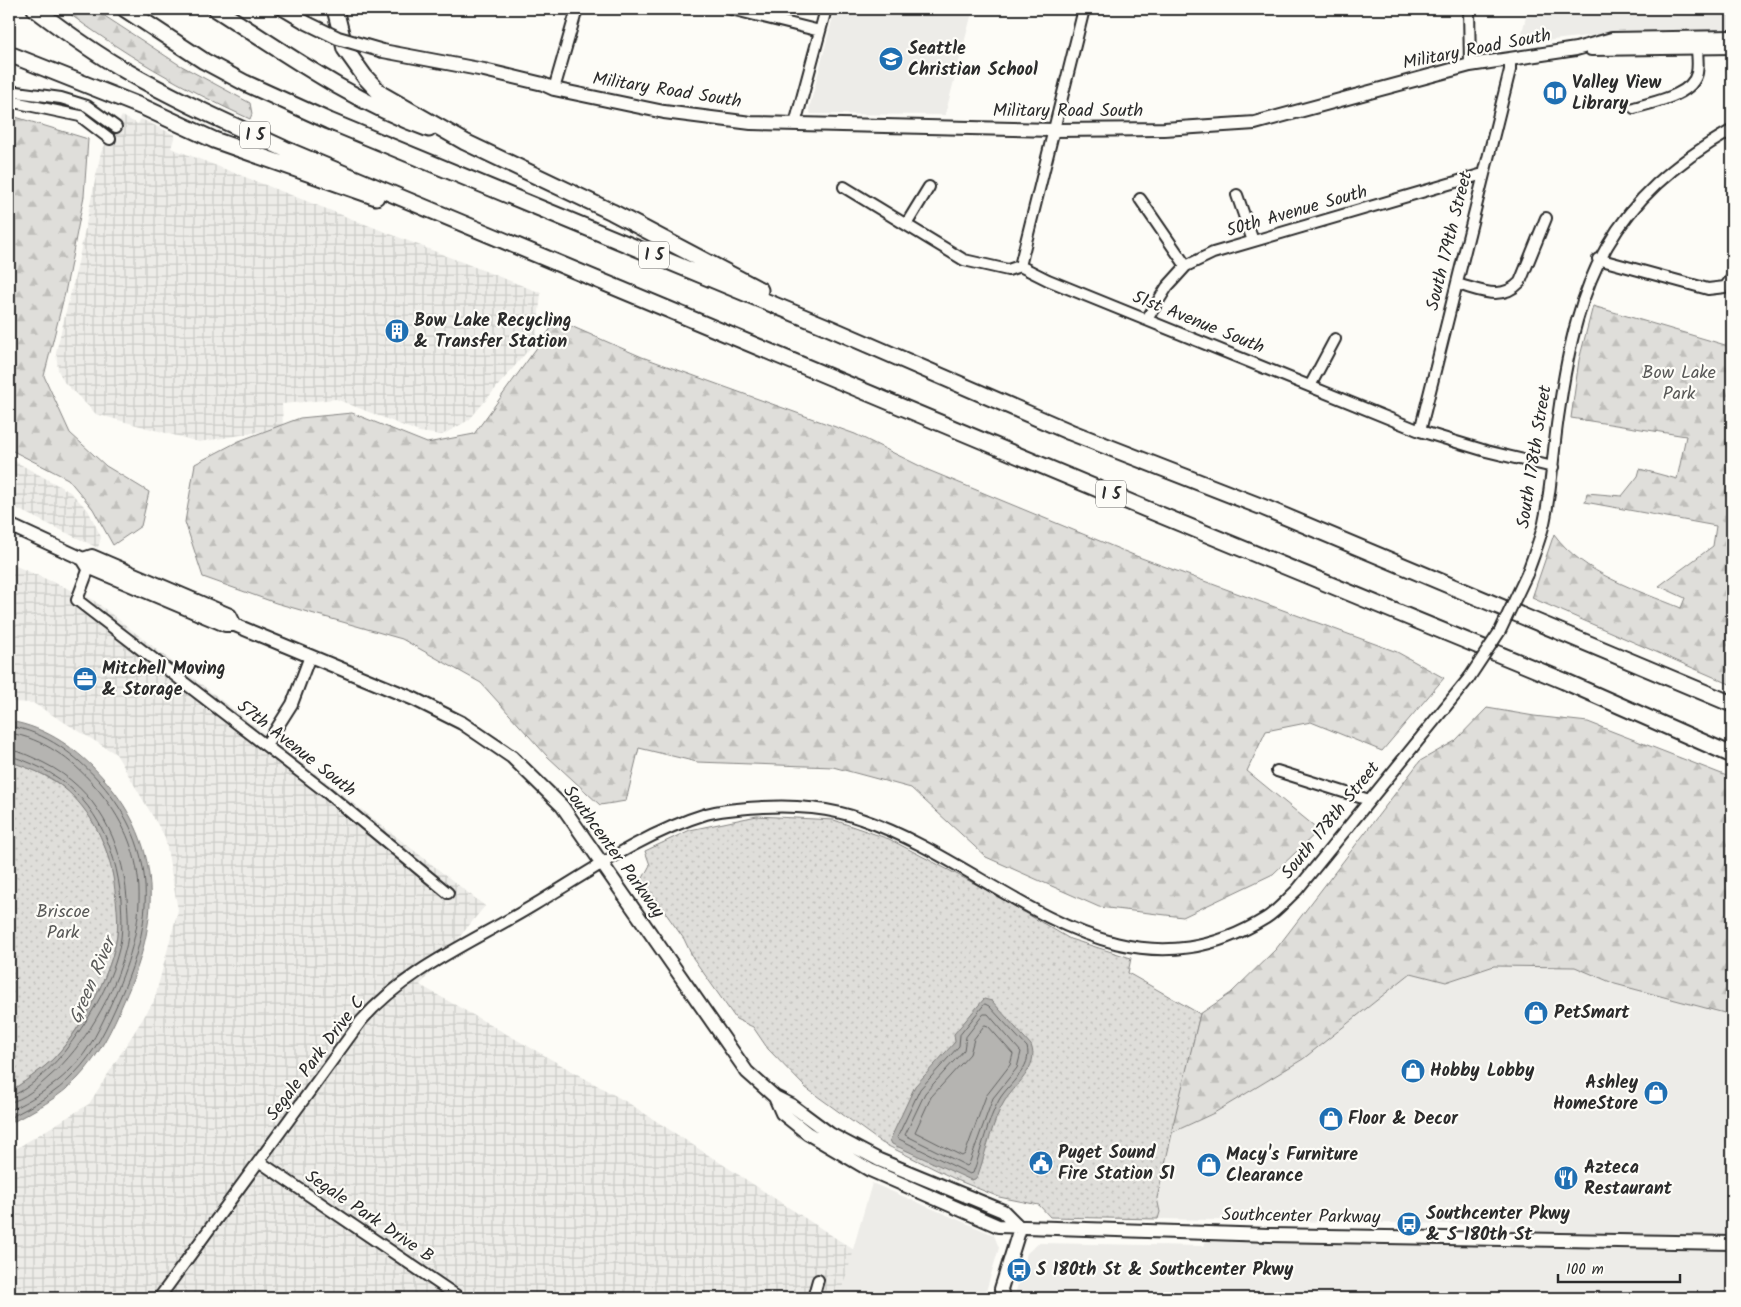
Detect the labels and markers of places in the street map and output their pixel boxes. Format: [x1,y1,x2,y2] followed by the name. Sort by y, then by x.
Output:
[908,35,1038,85] place label: Seattle Christian School
[878,46,904,72] school or university icon: Seattle Christian School
[1572,69,1661,119] place label: Valley View Library
[1542,80,1568,106] library icon: Valley View Library
[414,307,571,357] place label: Bow Lake Recycling & Transfer Station
[384,318,410,344] building icon: Bow Lake Recycling & Transfer Station
[102,655,225,705] place label: Mitchell Moving & Storage
[72,666,98,692] office icon: Mitchell Moving & Storage
[1554,999,1630,1028] place label: PetSmart
[1523,1000,1549,1026] shop icon: PetSmart
[1430,1057,1535,1086] place label: Hobby Lobby
[1400,1058,1426,1084] shop icon: Hobby Lobby
[1553,1069,1639,1119] place label: Ashley HomeStore
[1643,1080,1669,1106] shop icon: Ashley HomeStore
[1348,1105,1459,1134] place label: Floor & Decor
[1318,1106,1344,1132] shop icon: Floor & Decor
[1058,1139,1175,1189] place label: Puget Sound Fire Station 51
[1226,1141,1358,1191] place label: Macy's Furniture Clearance
[1028,1150,1054,1176] public building icon: Puget Sound Fire Station 51
[1196,1152,1222,1178] shop icon: Macy's Furniture Clearance
[1584,1154,1673,1204] place label: Azteca Restaurant
[1553,1165,1579,1191] restaurant icon: Azteca Restaurant
[1426,1200,1571,1250] place label: Southcenter Pkwy & S 180th St
[1396,1211,1422,1237] bus stop icon: Southcenter Pkwy & S 180th St
[1036,1256,1294,1285] place label: S 180th St & Southcenter Pkwy
[1006,1257,1032,1283] bus stop icon: S 180th St & Southcenter Pkwy

